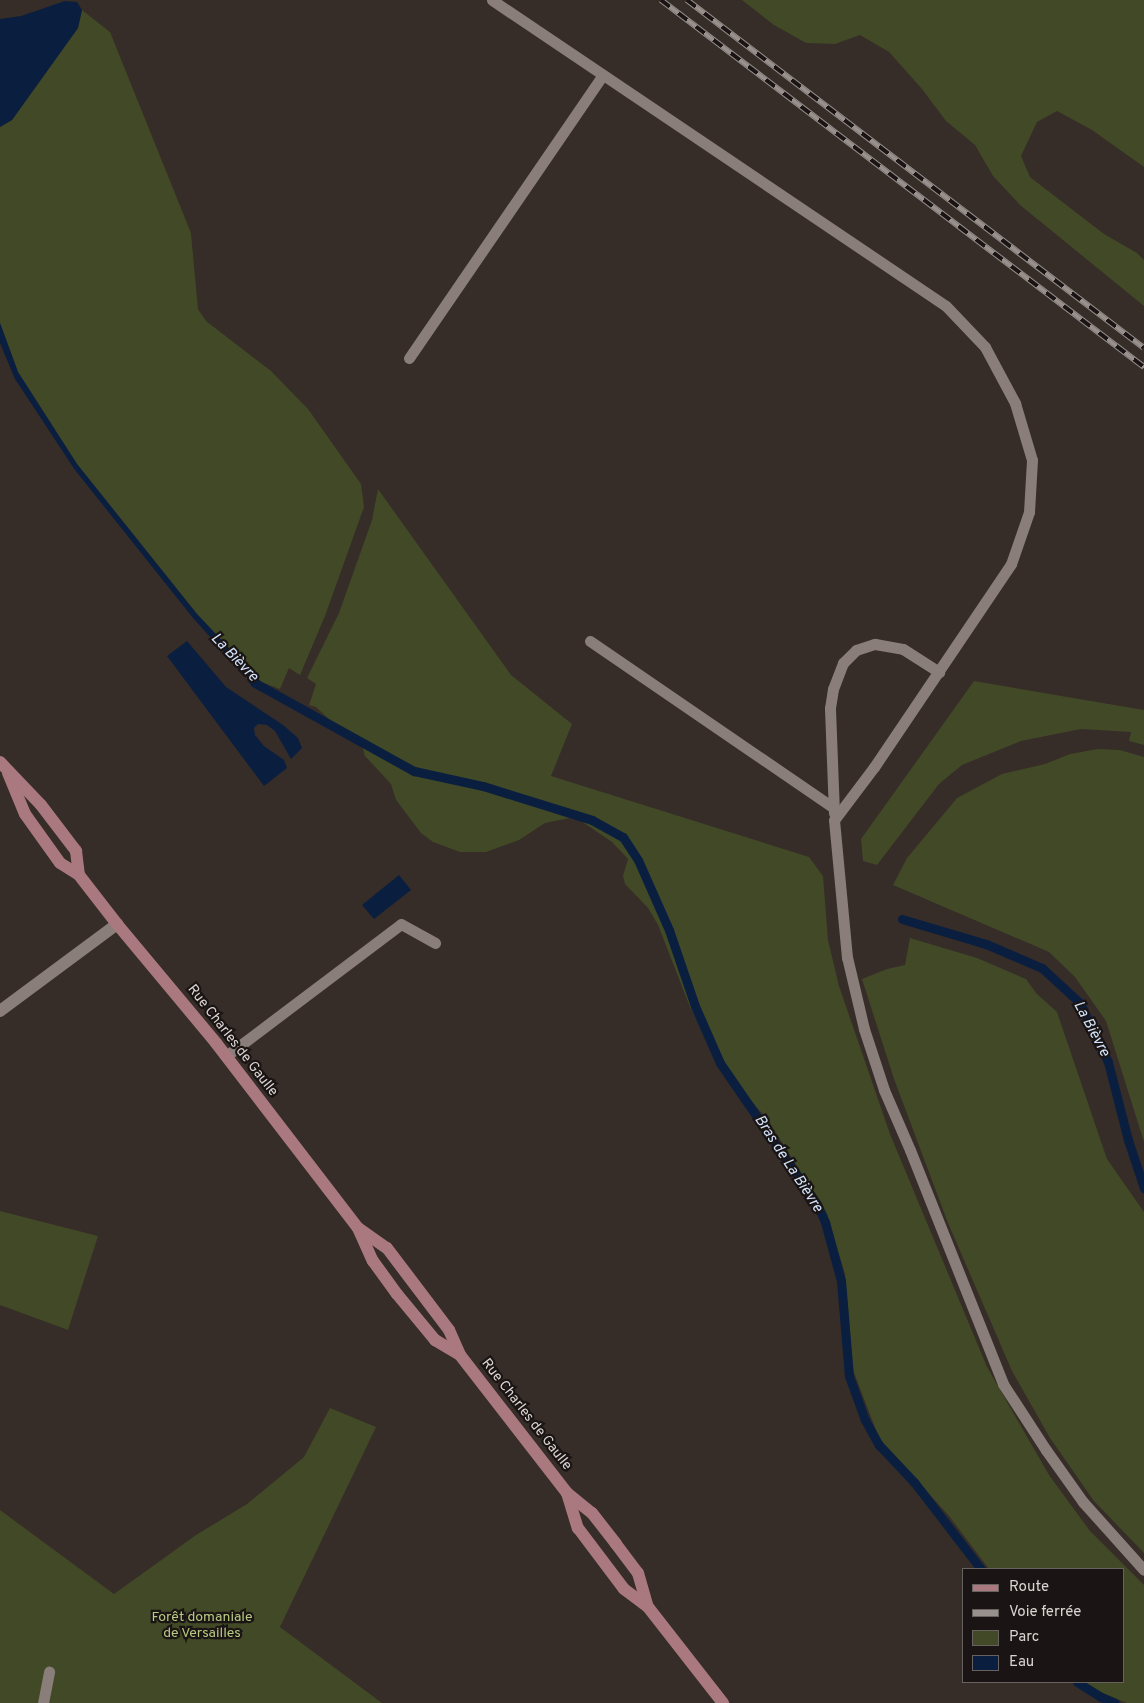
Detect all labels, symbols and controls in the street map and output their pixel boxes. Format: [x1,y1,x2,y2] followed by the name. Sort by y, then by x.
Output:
[207,630,261,686] water label: La Bièvre
[183,982,281,1100] street label: Rue Charles de Gaulle
[1069,998,1113,1060] water label: La Bièvre
[750,1112,826,1216] water label: Bras de La Bièvre
[477,1356,575,1474] street label: Rue Charles de Gaulle
[962,1568,1124,1683] legend
[1009,1578,1049,1597] text: Route
[1009,1603,1081,1622] text: Voie ferrée
[151,1610,253,1642] park label: Forêt domaniale de Versailles
[1009,1628,1039,1647] text: Parc
[1009,1653,1034,1672] text: Eau

